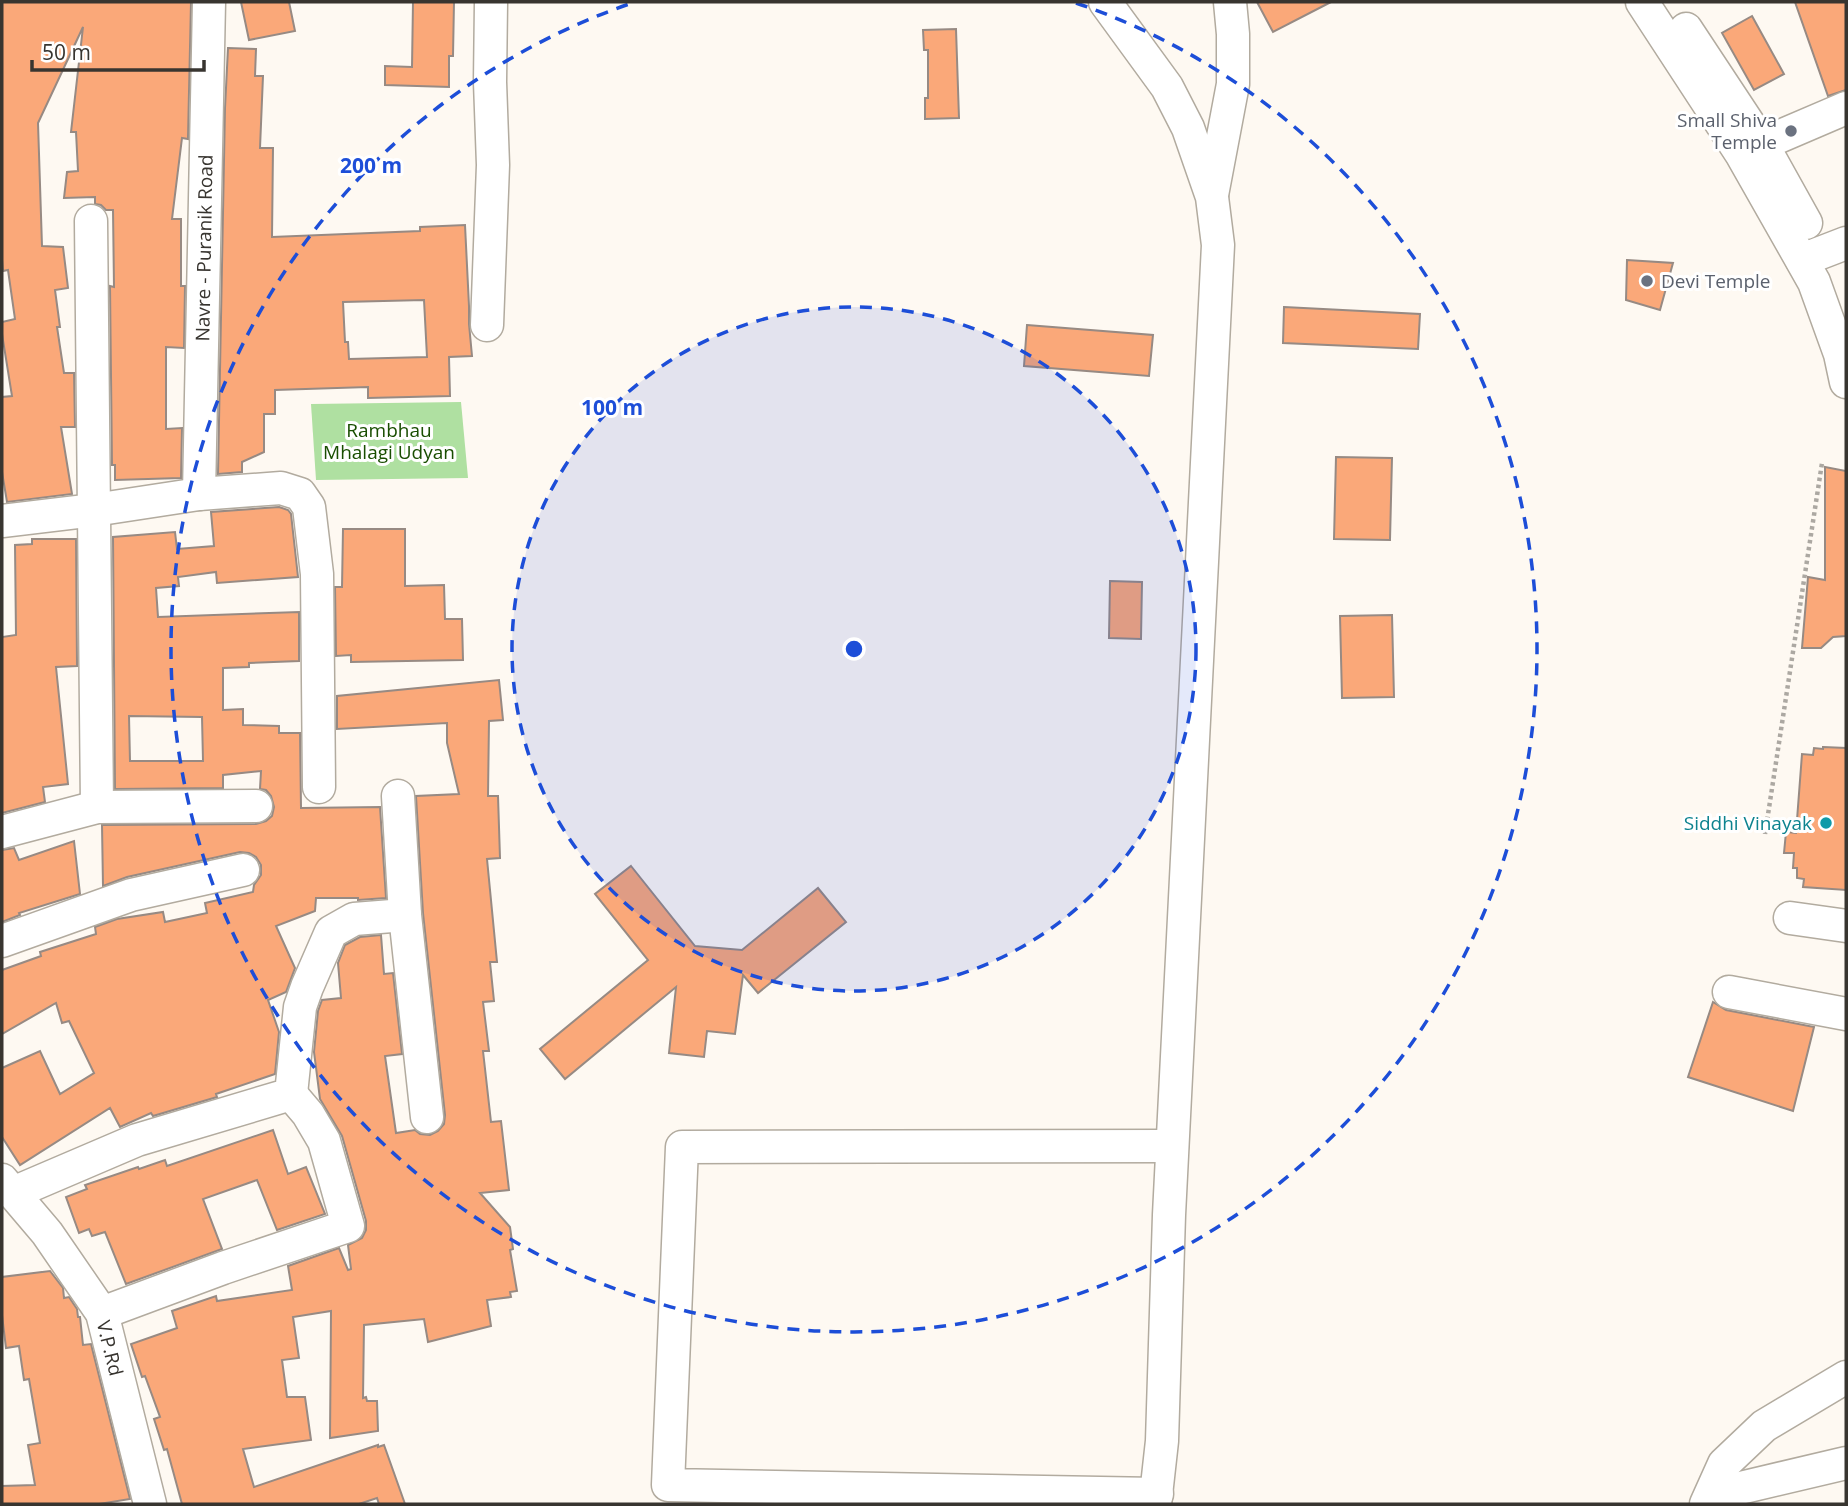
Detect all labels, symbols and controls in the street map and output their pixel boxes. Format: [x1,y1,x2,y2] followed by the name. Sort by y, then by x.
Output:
[32,28,203,72] scale bar
[42,38,91,66] text: 50 m
[1677,107,1777,155] place label: Small Shiva Temple
[1783,123,1799,139] marker: Small Shiva Temple
[340,151,402,179] text: 200 m
[189,154,219,342] street label: Navre - Puranik Road
[1661,268,1771,294] place label: Devi Temple
[1639,273,1655,289] marker: Devi Temple
[581,393,643,421] text: 100 m
[323,417,455,465] park label: Rambhau Mhalagi Udyan
[842,637,866,661] centre of rings
[1684,810,1812,836] place label: Siddhi Vinayak
[1818,815,1834,831] marker: Siddhi Vinayak
[91,1318,129,1378] street label: V.P.Rd

